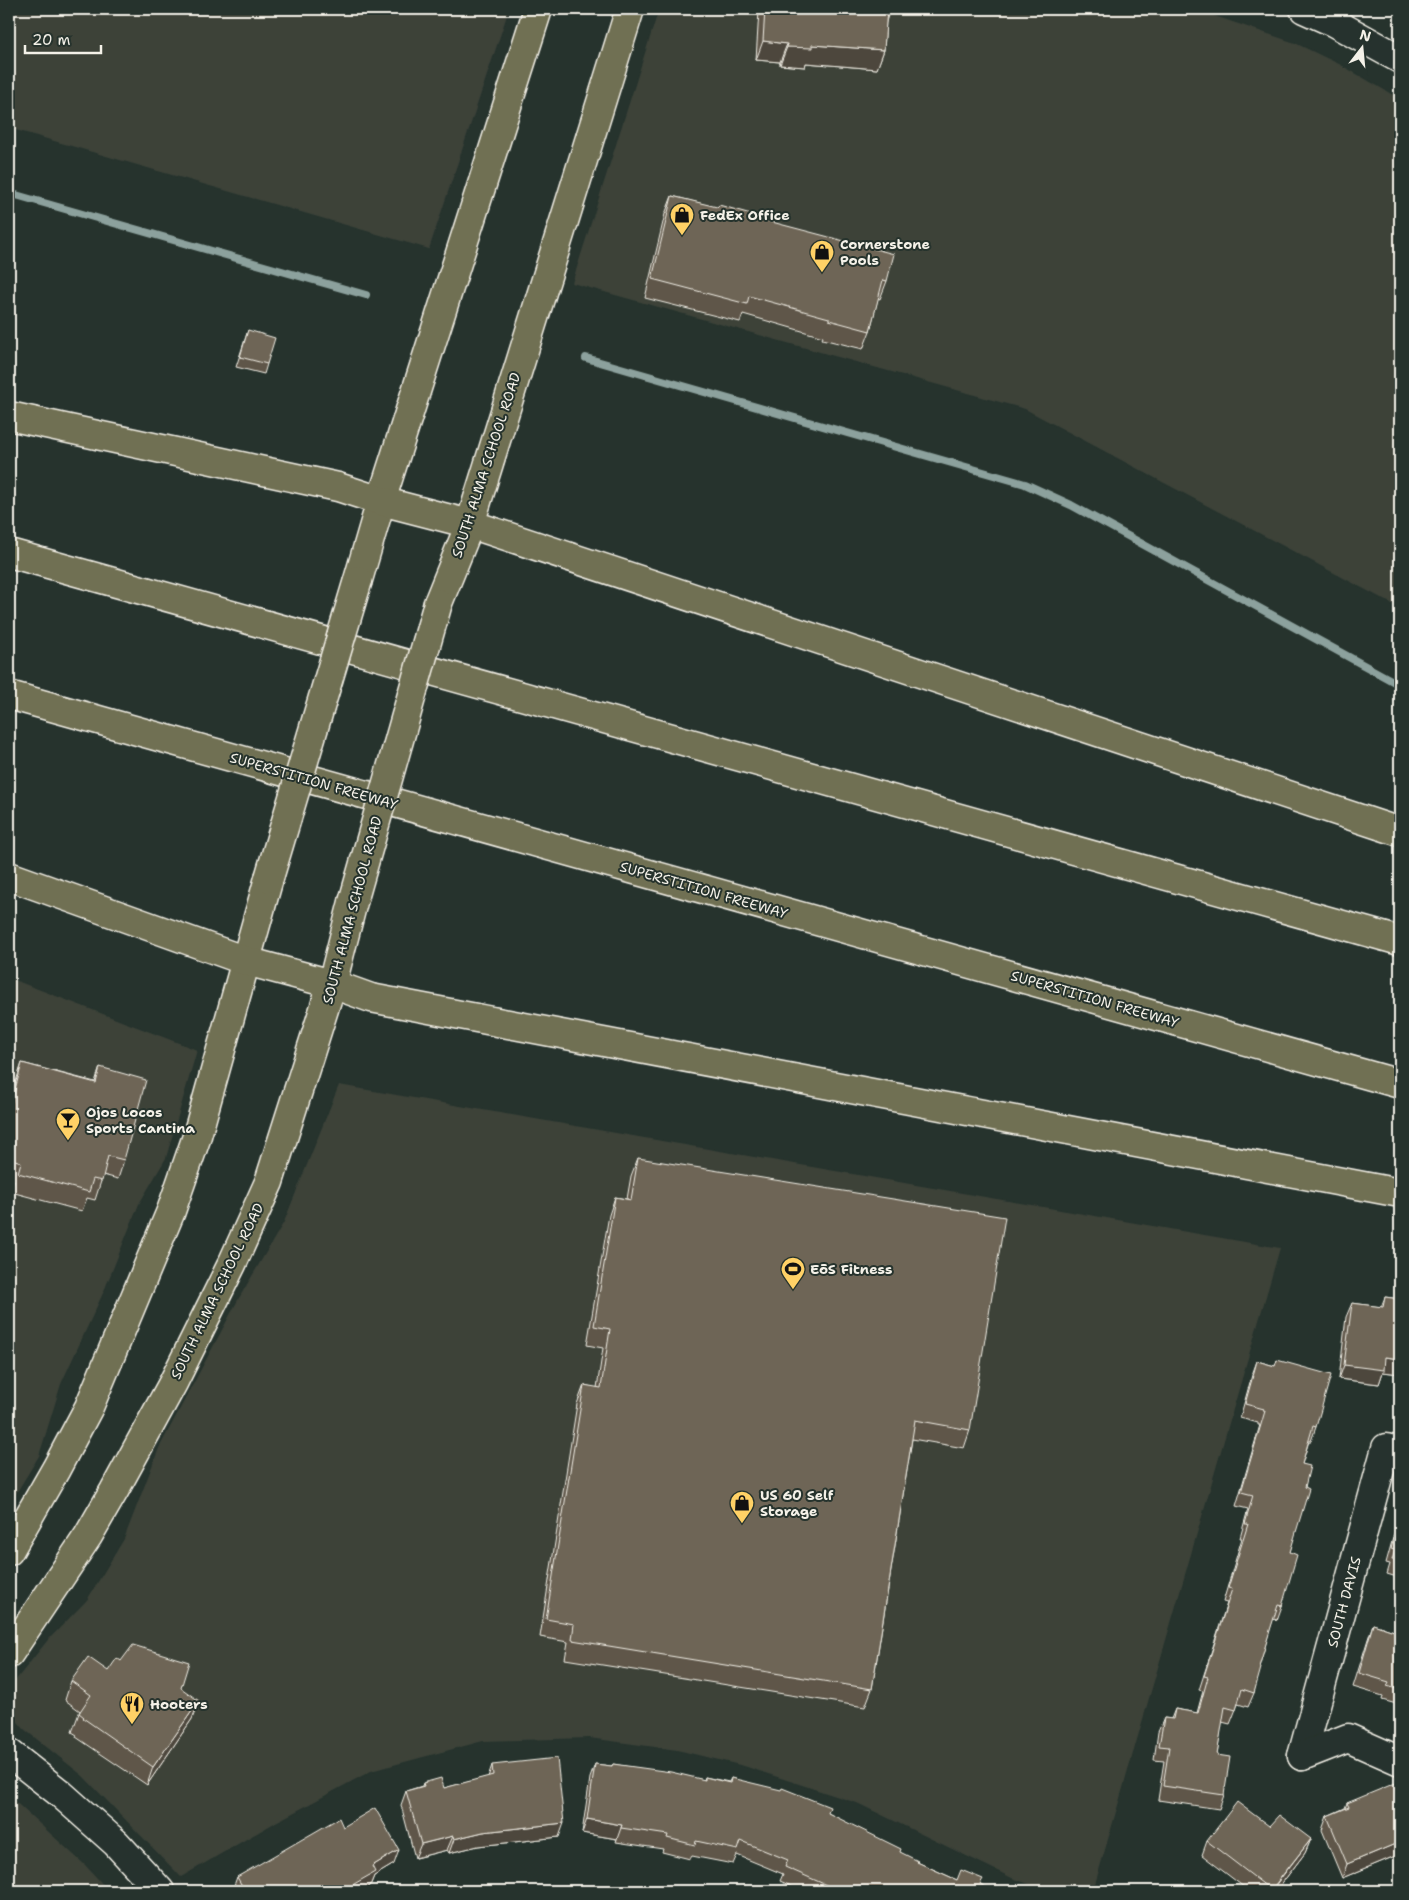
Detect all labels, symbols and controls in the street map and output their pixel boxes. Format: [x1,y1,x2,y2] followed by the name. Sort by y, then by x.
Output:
[25,22,101,54] scale bar
[1336,22,1386,72] north arrow
[1358,25,1373,46] text: N
[32,30,71,50] text: 20 m
[669,202,695,236] shop icon: FedEx Office
[700,206,790,224] place label: FedEx Office
[840,235,930,269] place label: Cornerstone Pools
[809,239,835,273] shop icon: Cornerstone Pools
[448,370,524,560] street label: SOUTH ALMA SCHOOL ROAD
[228,748,401,814] street label: SUPERSTITION FREEWAY
[318,814,386,1006] street label: SOUTH ALMA SCHOOL ROAD
[618,857,791,923] street label: SUPERSTITION FREEWAY
[1009,966,1182,1032] street label: SUPERSTITION FREEWAY
[86,1103,195,1137] place label: Ojos Locos Sports Cantina
[55,1107,81,1141] bar icon: Ojos Locos Sports Cantina
[166,1200,268,1382] street label: SOUTH ALMA SCHOOL ROAD
[780,1256,806,1290] sports icon: EōS Fitness
[810,1260,892,1278] place label: EōS Fitness
[760,1486,834,1520] place label: US 60 Self Storage
[729,1490,755,1524] shop icon: US 60 Self Storage
[1323,1554,1365,1649] street label: SOUTH DAVIS
[119,1691,145,1725] restaurant icon: Hooters
[150,1695,208,1713] place label: Hooters

